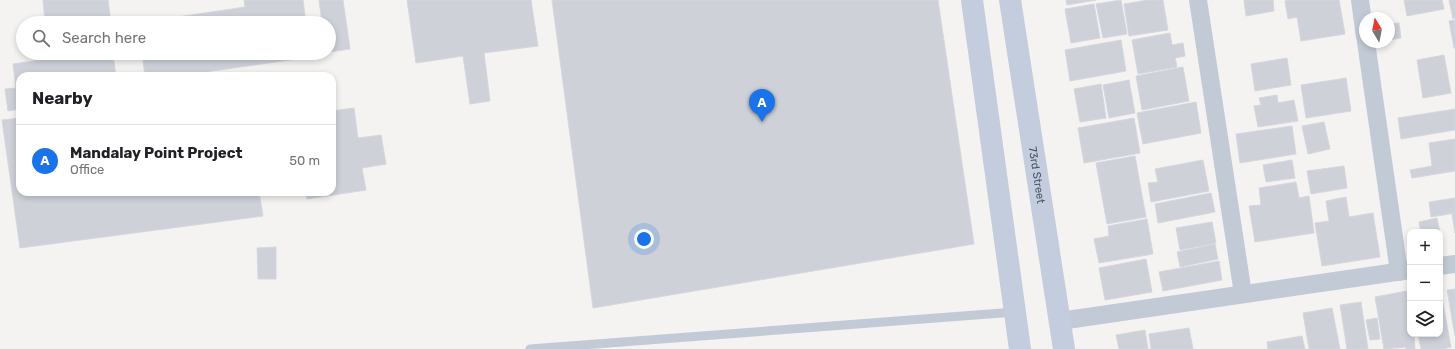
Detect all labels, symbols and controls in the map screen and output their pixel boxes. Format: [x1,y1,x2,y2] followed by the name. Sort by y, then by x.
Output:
[1359,12,1395,48] north arrow
[16,16,336,60] search box
[30,27,52,49] icon: search
[62,29,146,47] text: Search here
[32,88,93,108] text: Nearby
[749,89,775,122] pin: A
[70,144,243,162] text: Mandalay Point Project
[1026,146,1048,205] street label: 73rd Street
[40,153,50,168] text: A
[289,153,320,168] text: 50 m
[70,162,104,177] text: Office
[634,229,654,249] your location
[1407,229,1443,337] map controls
[1407,229,1443,265] button: +
[1407,265,1443,301] button: −
[1407,301,1443,337] button: layers

